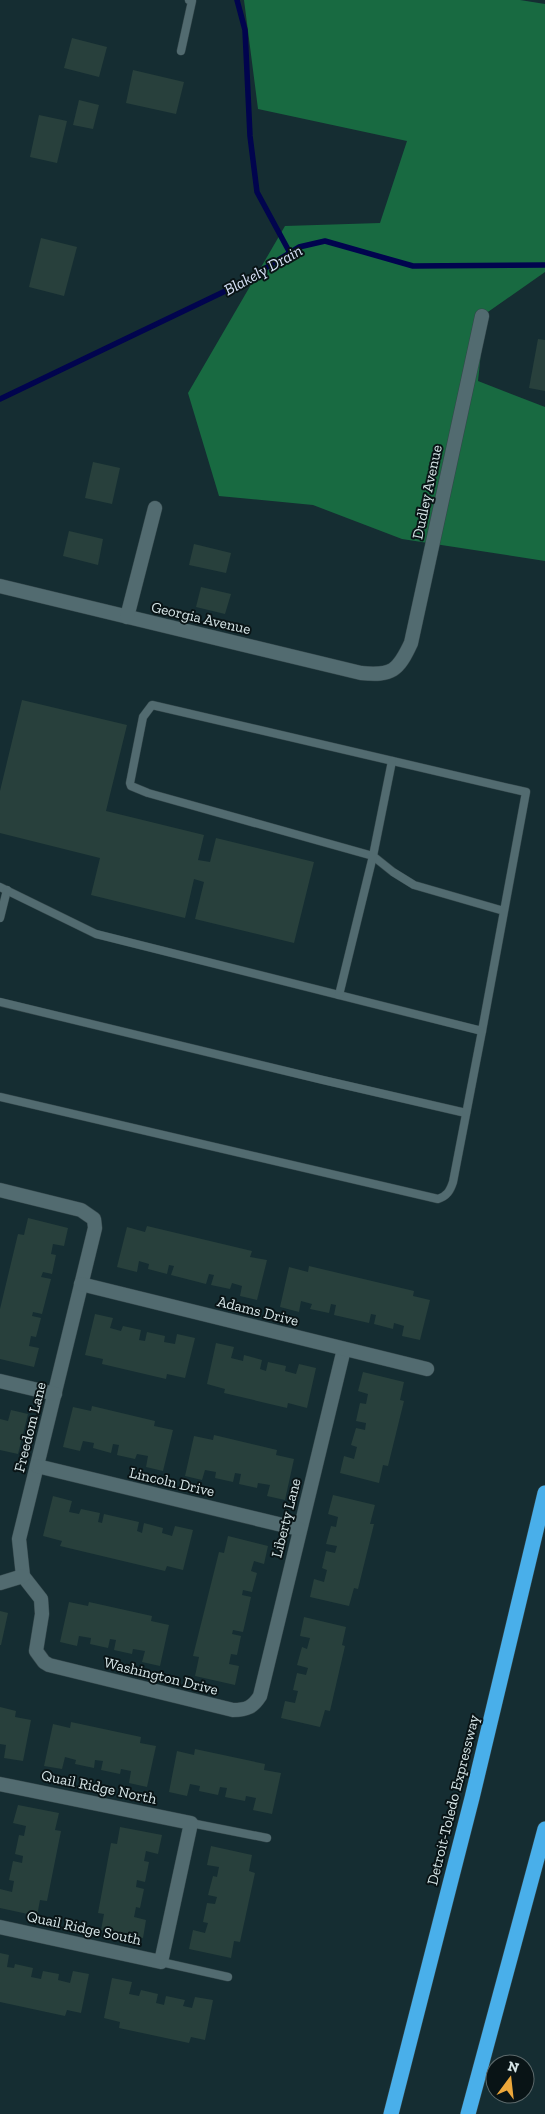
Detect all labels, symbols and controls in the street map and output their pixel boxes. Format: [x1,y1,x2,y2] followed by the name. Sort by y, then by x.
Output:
[220,241,306,299] water label: Blakely Drain
[408,443,446,541] street label: Dudley Avenue
[149,598,253,638] street label: Georgia Avenue
[215,1292,301,1330] street label: Adams Drive
[10,1380,50,1474] street label: Freedom Lane
[128,1463,216,1501] street label: Lincoln Drive
[267,1476,305,1560] street label: Liberty Lane
[102,1653,220,1699] street label: Washington Drive
[423,1713,483,1887] street label: Detroit-Toledo Expressway
[40,1766,159,1808] street label: Quail Ridge North
[25,1907,144,1949] street label: Quail Ridge South
[485,2054,535,2104] north arrow
[506,2057,521,2077] text: N

